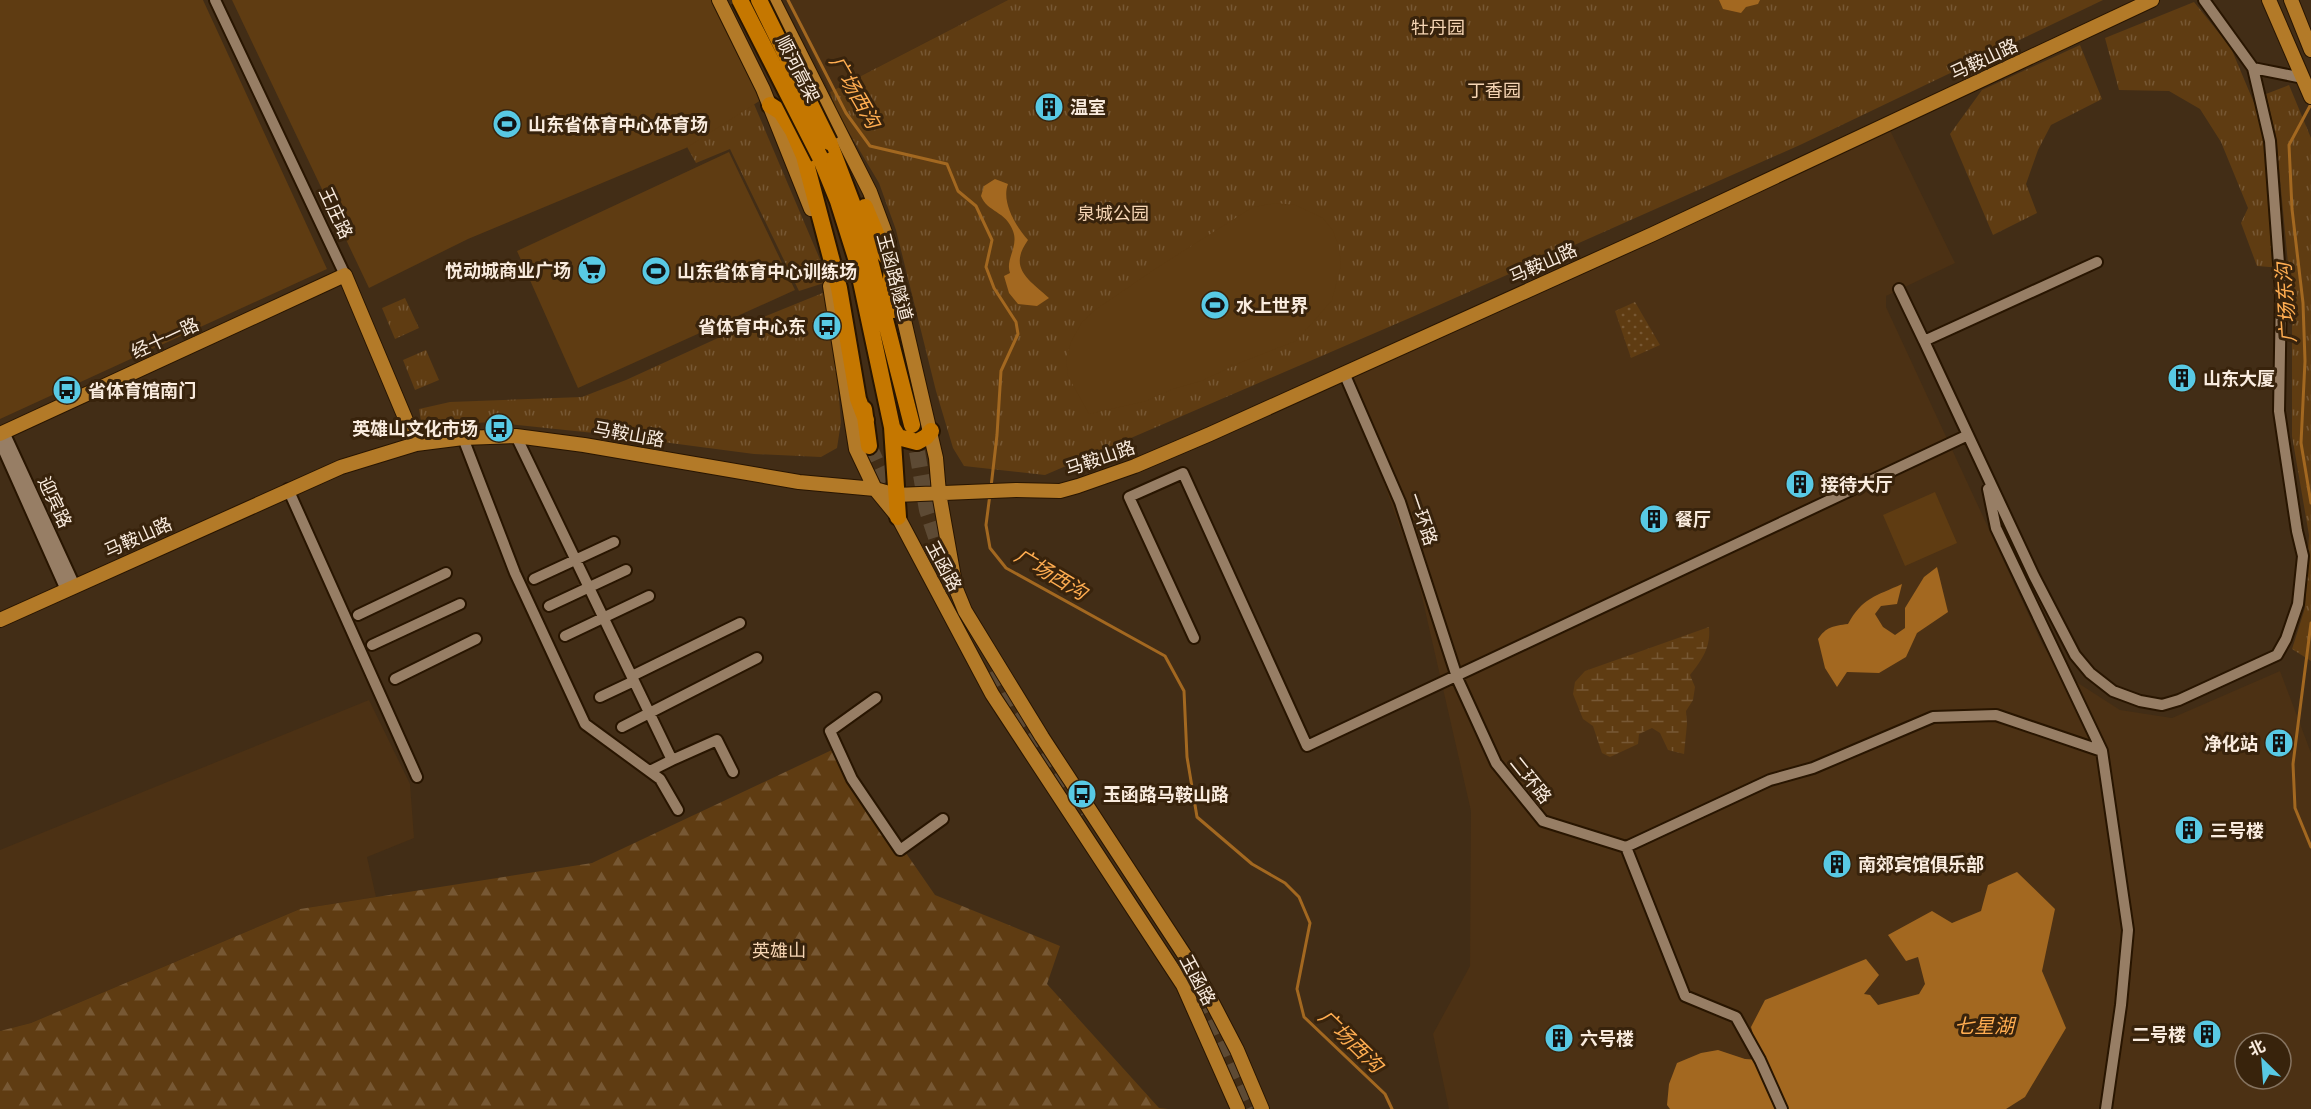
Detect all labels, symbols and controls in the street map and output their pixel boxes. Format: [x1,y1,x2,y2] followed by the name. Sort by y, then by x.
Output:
[1411,16,1465,39] park label: 牡丹园
[771,32,825,106] street label: 顺河高架
[1947,33,2021,85] street label: 马鞍山路
[824,51,887,135] water label: 广场西沟
[1467,79,1521,102] park label: 丁香园
[1033,91,1065,123] building icon: 温室
[1070,96,1106,119] place label: 温室
[491,108,523,140] sports icon: 山东省体育中心体育场
[528,113,708,136] place label: 山东省体育中心体育场
[314,184,358,242] street label: 王庄路
[1077,202,1149,225] park label: 泉城公园
[872,231,918,323] street label: 玉函路隧道
[1505,238,1581,288] street label: 马鞍山路
[576,254,608,286] supermarket icon: 悦动城商业广场
[640,255,672,287] sports icon: 山东省体育中心训练场
[445,259,571,282] place label: 悦动城商业广场
[677,260,857,283] place label: 山东省体育中心训练场
[2270,260,2302,344] water label: 广场东沟
[1199,289,1231,321] sports icon: 水上世界
[1236,294,1308,317] place label: 水上世界
[811,310,843,342] bus stop icon: 省体育中心东
[128,312,202,364] street label: 经十一路
[698,315,806,338] place label: 省体育中心东
[2166,362,2198,394] building icon: 山东大厦
[2203,367,2275,390] place label: 山东大厦
[51,374,83,406] bus stop icon: 省体育馆南门
[88,379,196,402] place label: 省体育馆南门
[483,412,515,444] bus stop icon: 英雄山文化市场
[592,416,666,452] street label: 马鞍山路
[352,417,478,440] place label: 英雄山文化市场
[1062,435,1138,481] street label: 马鞍山路
[1784,468,1816,500] building icon: 接待大厅
[33,473,77,531] street label: 迎宾路
[1821,473,1893,496] place label: 接待大厅
[1403,490,1443,548] street label: 一环路
[1638,503,1670,535] building icon: 餐厅
[1675,508,1711,531] place label: 餐厅
[100,512,176,562] street label: 马鞍山路
[921,537,967,595] street label: 玉函路
[1010,542,1094,607] water label: 广场西沟
[2263,727,2295,759] building icon: 净化站
[2204,732,2258,755] place label: 净化站
[1505,752,1557,808] street label: 二环路
[1066,778,1098,810] bus stop icon: 玉函路马鞍山路
[1103,783,1229,806] place label: 玉函路马鞍山路
[2173,814,2205,846] building icon: 三号楼
[2210,819,2264,842] place label: 三号楼
[1821,848,1853,880] building icon: 南郊宾馆俱乐部
[1858,853,1984,876] place label: 南郊宾馆俱乐部
[752,939,806,962] park label: 英雄山
[1175,951,1221,1009] street label: 玉函路
[1313,1004,1390,1080] water label: 广场西沟
[1954,1013,2017,1039] water label: 七星湖
[2191,1018,2223,1050] building icon: 二号楼
[1543,1022,1575,1054] building icon: 六号楼
[2132,1023,2186,1046] place label: 二号楼
[1580,1027,1634,1050] place label: 六号楼
[2233,1031,2293,1091] north arrow
[2245,1035,2269,1061] text: 北

